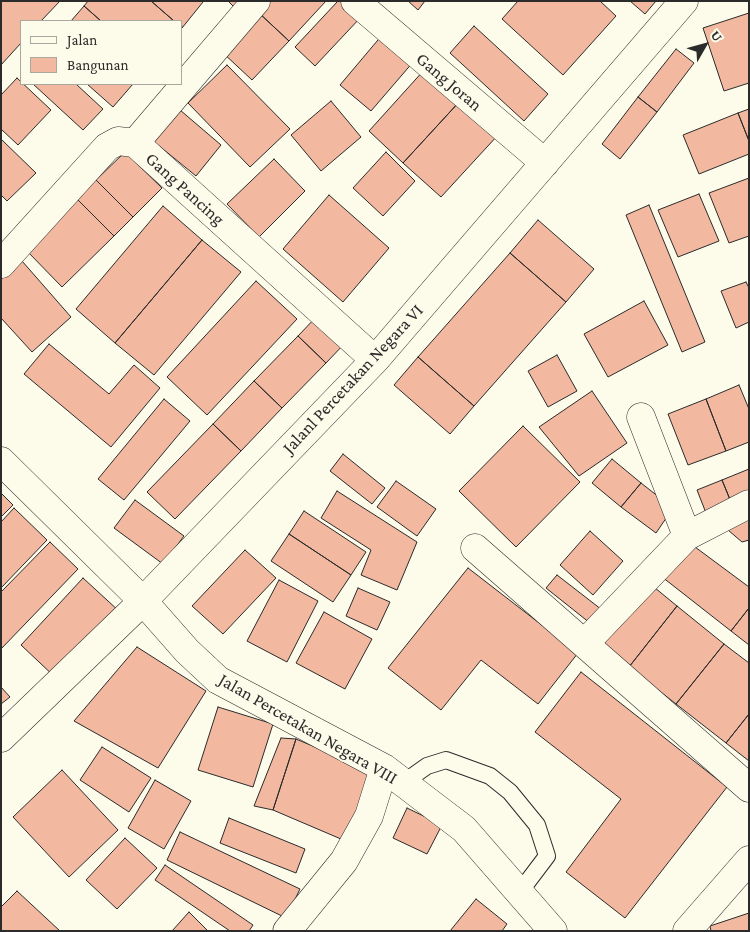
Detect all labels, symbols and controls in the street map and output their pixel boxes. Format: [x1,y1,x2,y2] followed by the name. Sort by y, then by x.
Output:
[20,20,182,85] legend
[680,20,730,70] north arrow
[708,27,726,44] text: U
[67,32,97,48] text: Jalan
[412,48,486,116] street label: Gang Joran
[67,57,128,73] text: Bangunan
[141,148,229,230] street label: Gang Pancing
[278,300,428,458] street label: Jalanl Percetakan Negara VI
[215,669,401,789] street label: Jalan Percetakan Negara VIII

